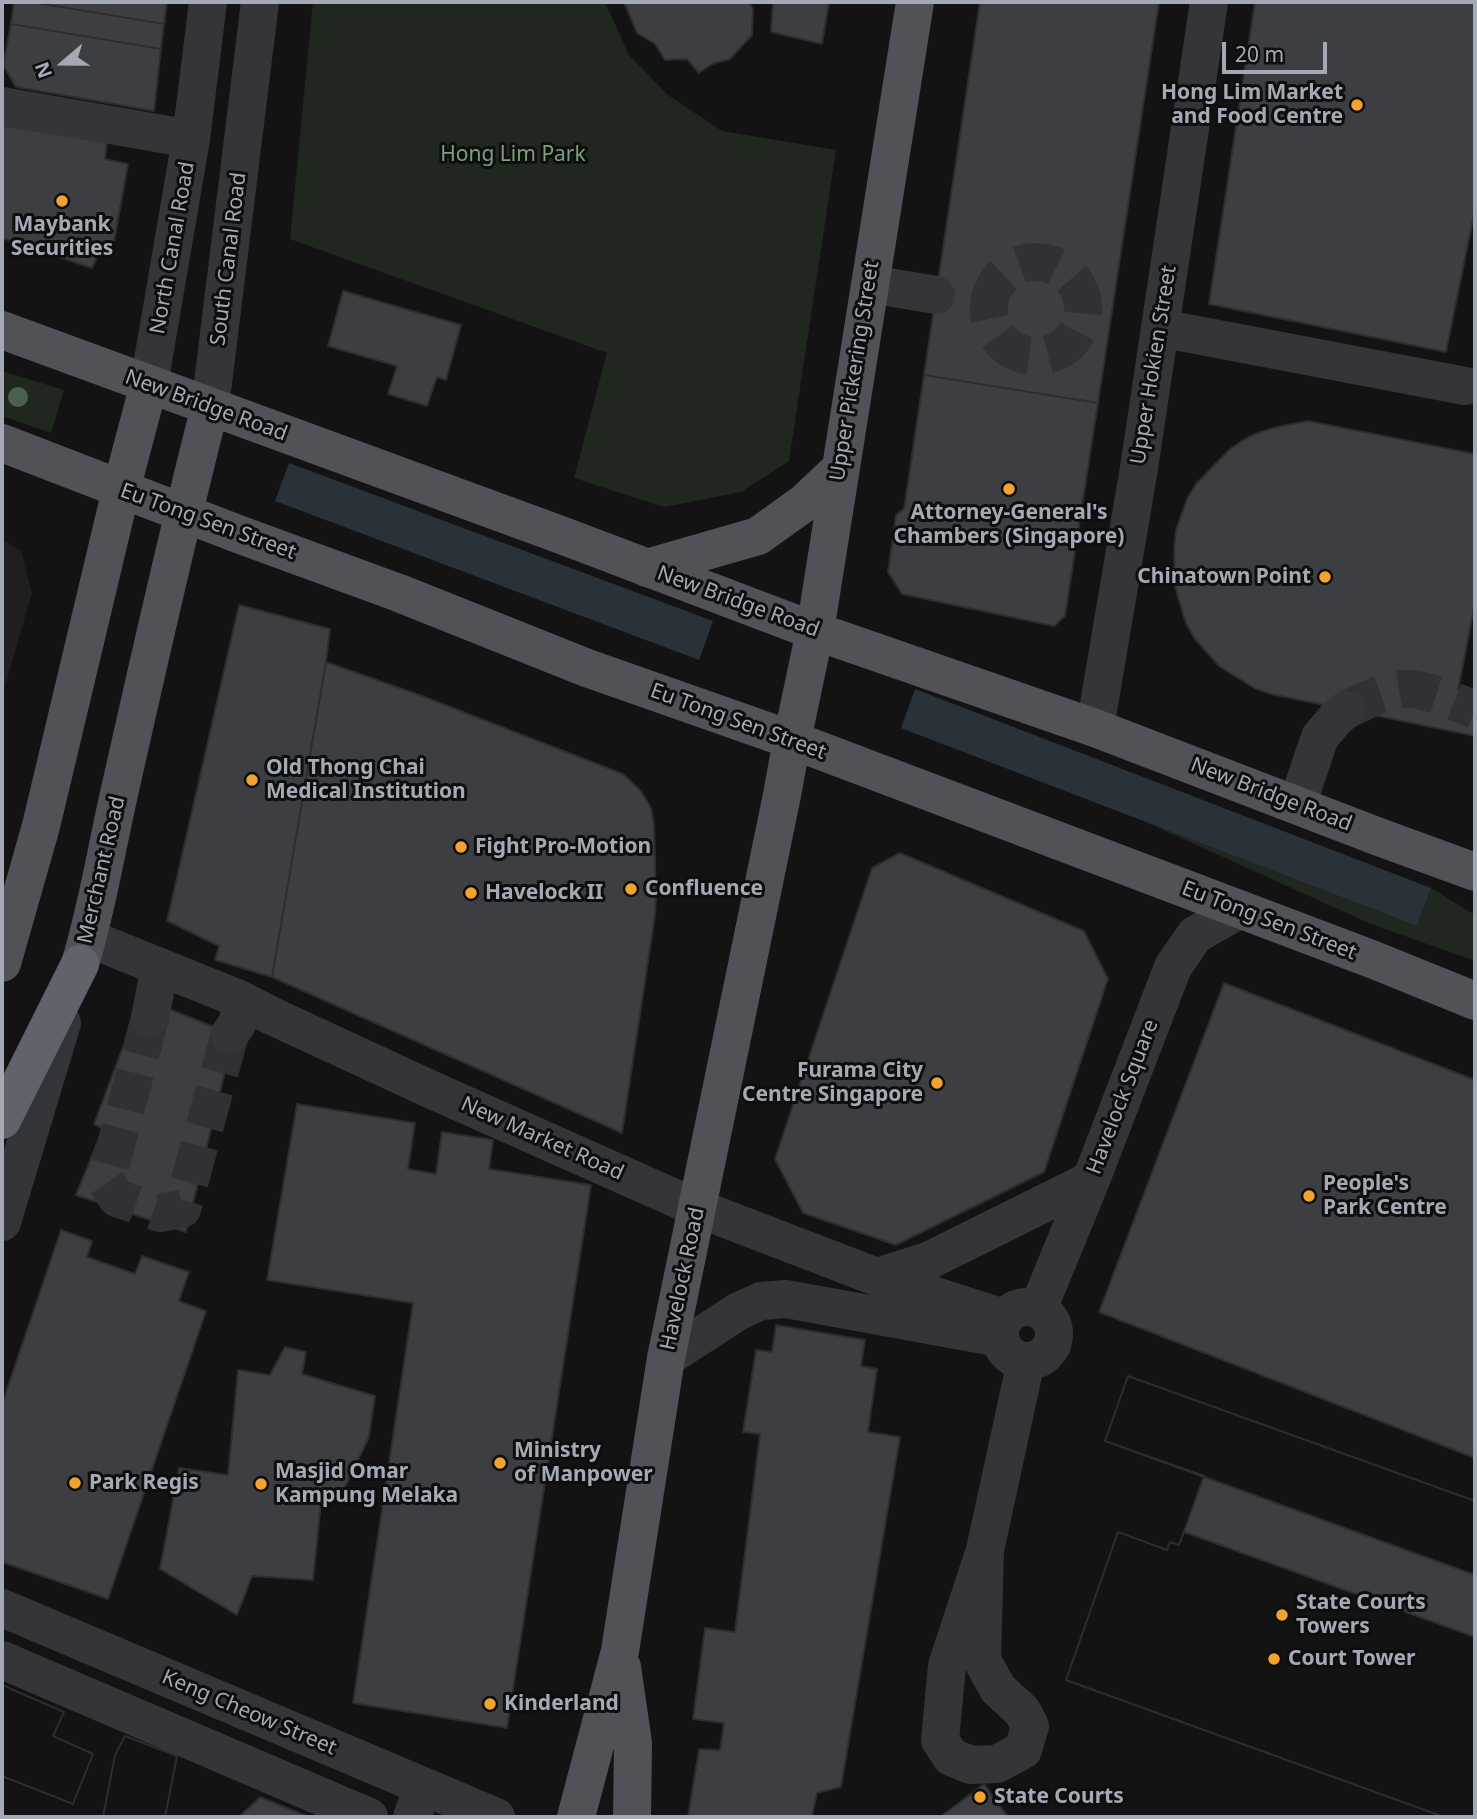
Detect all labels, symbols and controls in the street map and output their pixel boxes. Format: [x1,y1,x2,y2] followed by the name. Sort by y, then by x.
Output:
[28,28,98,98] north arrow
[1225,28,1330,72] scale bar
[1235,40,1284,68] text: 20 m
[28,58,58,82] text: N
[1161,80,1343,130] place label: Hong Lim Market and Food Centre
[1349,97,1365,113] marker: Hong Lim Market and Food Centre
[440,142,586,168] park label: Hong Lim Park
[145,160,201,336] street label: North Canal Road
[206,171,252,347] street label: South Canal Road
[54,193,70,209] marker: Maybank Securities
[11,212,113,262] place label: Maybank Securities
[825,259,885,483] street label: Upper Pickering Street
[1126,264,1182,466] street label: Upper Hokien Street
[121,365,291,447] street label: New Bridge Road
[117,479,299,565] street label: Eu Tong Sen Street
[1001,481,1017,497] marker: Attorney-General's Chambers (Singapore)
[894,500,1124,550] place label: Attorney-General's Chambers (Singapore)
[653,561,823,643] street label: New Bridge Road
[1137,564,1311,590] place label: Chinatown Point
[1317,569,1333,585] marker: Chinatown Point
[647,679,829,765] street label: Eu Tong Sen Street
[1187,753,1355,837] street label: New Bridge Road
[266,755,466,805] place label: Old Thong Chai Medical Institution
[244,772,260,788] marker: Old Thong Chai Medical Institution
[73,794,131,946] street label: Merchant Road
[475,834,651,860] place label: Fight Pro-Motion
[453,839,469,855] marker: Fight Pro-Motion
[645,876,763,902] place label: Confluence
[1178,876,1360,966] street label: Eu Tong Sen Street
[485,880,603,906] place label: Havelock II
[623,881,639,897] marker: Confluence
[463,885,479,901] marker: Havelock II
[1082,1016,1164,1178] street label: Havelock Square
[742,1058,923,1108] place label: Furama City Centre Singapore
[929,1075,945,1091] marker: Furama City Centre Singapore
[457,1092,627,1186] street label: New Market Road
[1323,1171,1447,1221] place label: People's Park Centre
[1301,1188,1317,1204] marker: People's Park Centre
[656,1205,710,1353] street label: Havelock Road
[514,1438,653,1488] place label: Ministry of Manpower
[492,1455,508,1471] marker: Ministry of Manpower
[275,1459,458,1509] place label: Masjid Omar Kampung Melaka
[89,1470,199,1496] place label: Park Regis
[67,1475,83,1491] marker: Park Regis
[253,1476,269,1492] marker: Masjid Omar Kampung Melaka
[1296,1590,1426,1640] place label: State Courts Towers
[1274,1607,1290,1623] marker: State Courts Towers
[1288,1646,1415,1672] place label: Court Tower
[1266,1651,1282,1667] marker: Court Tower
[158,1665,340,1761] street label: Keng Cheow Street
[504,1691,619,1717] place label: Kinderland
[482,1696,498,1712] marker: Kinderland
[994,1784,1124,1810] place label: State Courts
[972,1789,988,1805] marker: State Courts

